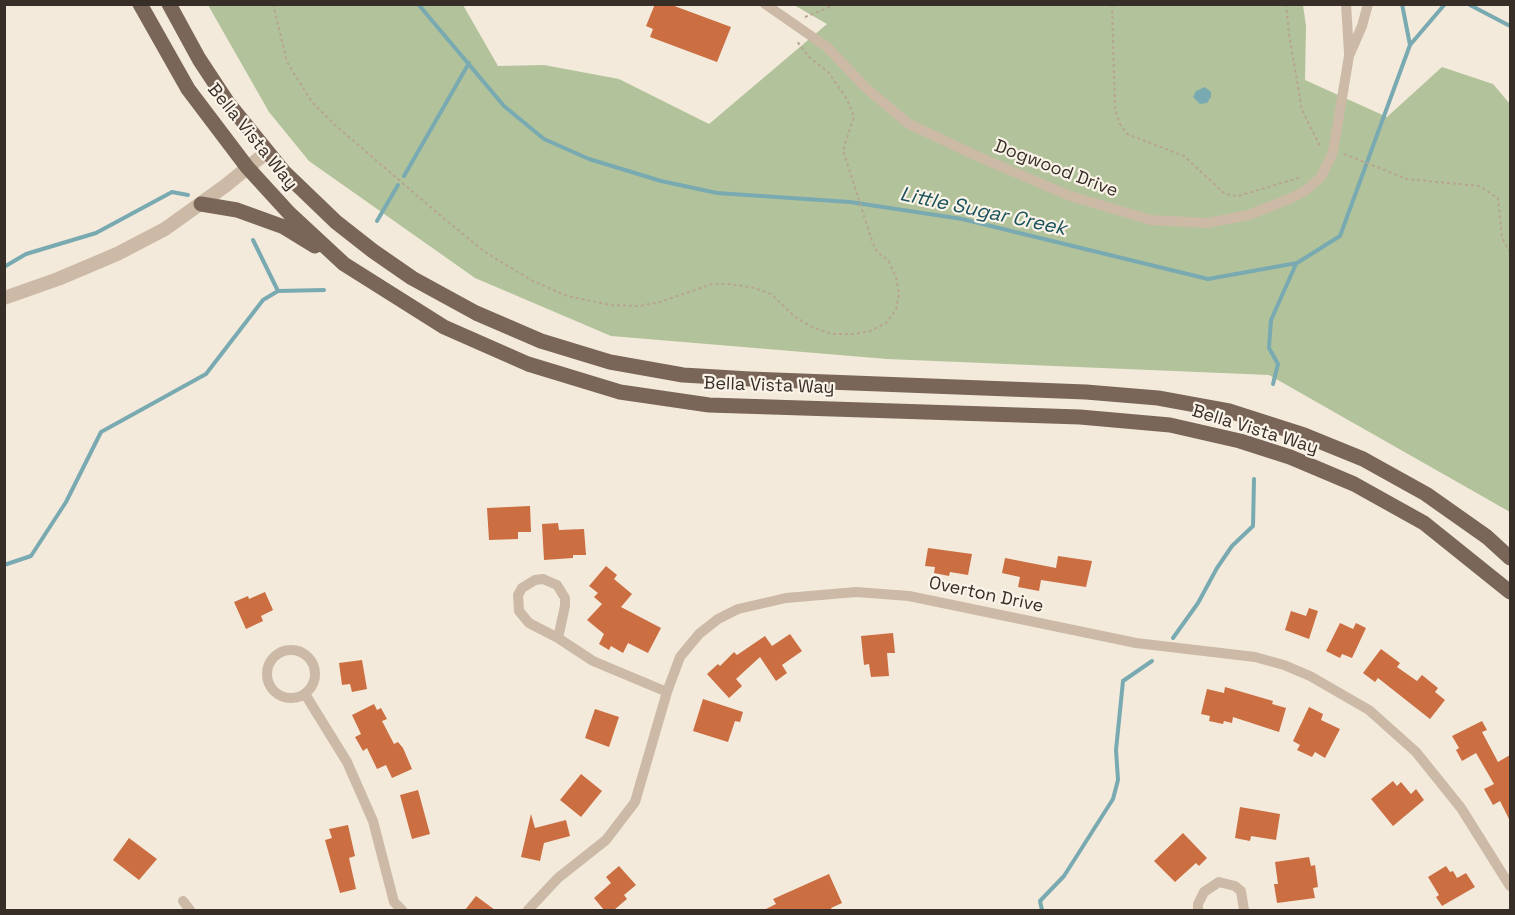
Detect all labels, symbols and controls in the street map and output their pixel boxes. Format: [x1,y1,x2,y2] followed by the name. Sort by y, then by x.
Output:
[202,79,302,195] street label: Bella Vista Way
[991,136,1121,202] street label: Dogwood Drive
[898,183,1068,241] water label: Little Sugar Creek
[703,373,835,399] street label: Bella Vista Way
[1189,401,1321,459] street label: Bella Vista Way
[927,572,1045,618] street label: Overton Drive

